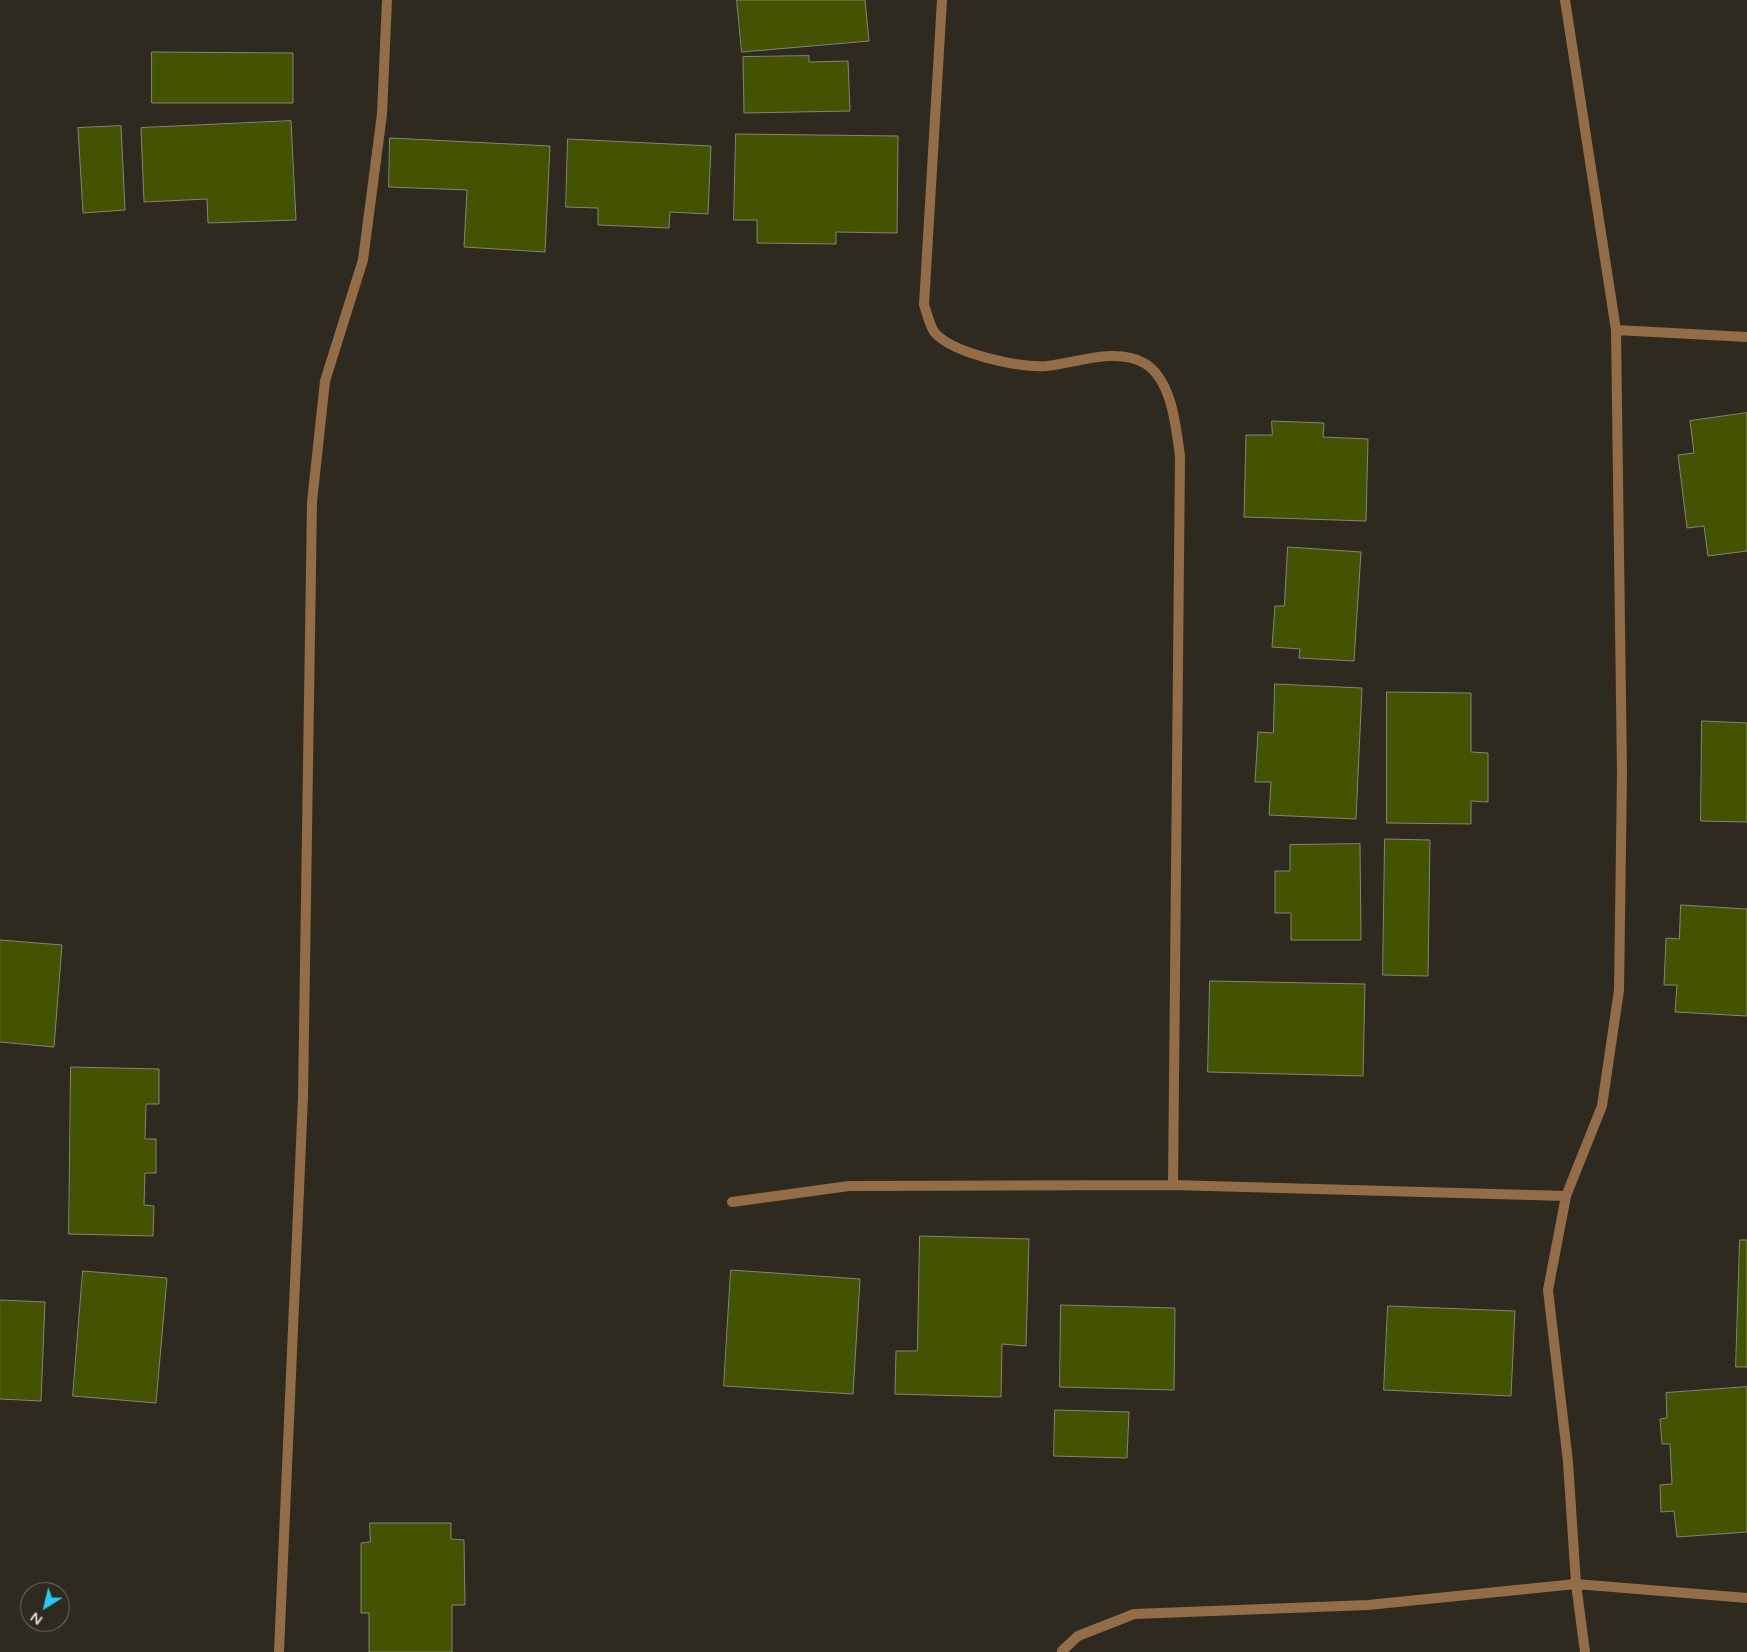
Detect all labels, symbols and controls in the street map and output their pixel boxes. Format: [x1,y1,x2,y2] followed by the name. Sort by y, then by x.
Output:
[20,1582,70,1632] north arrow
[27,1609,46,1629] text: N

